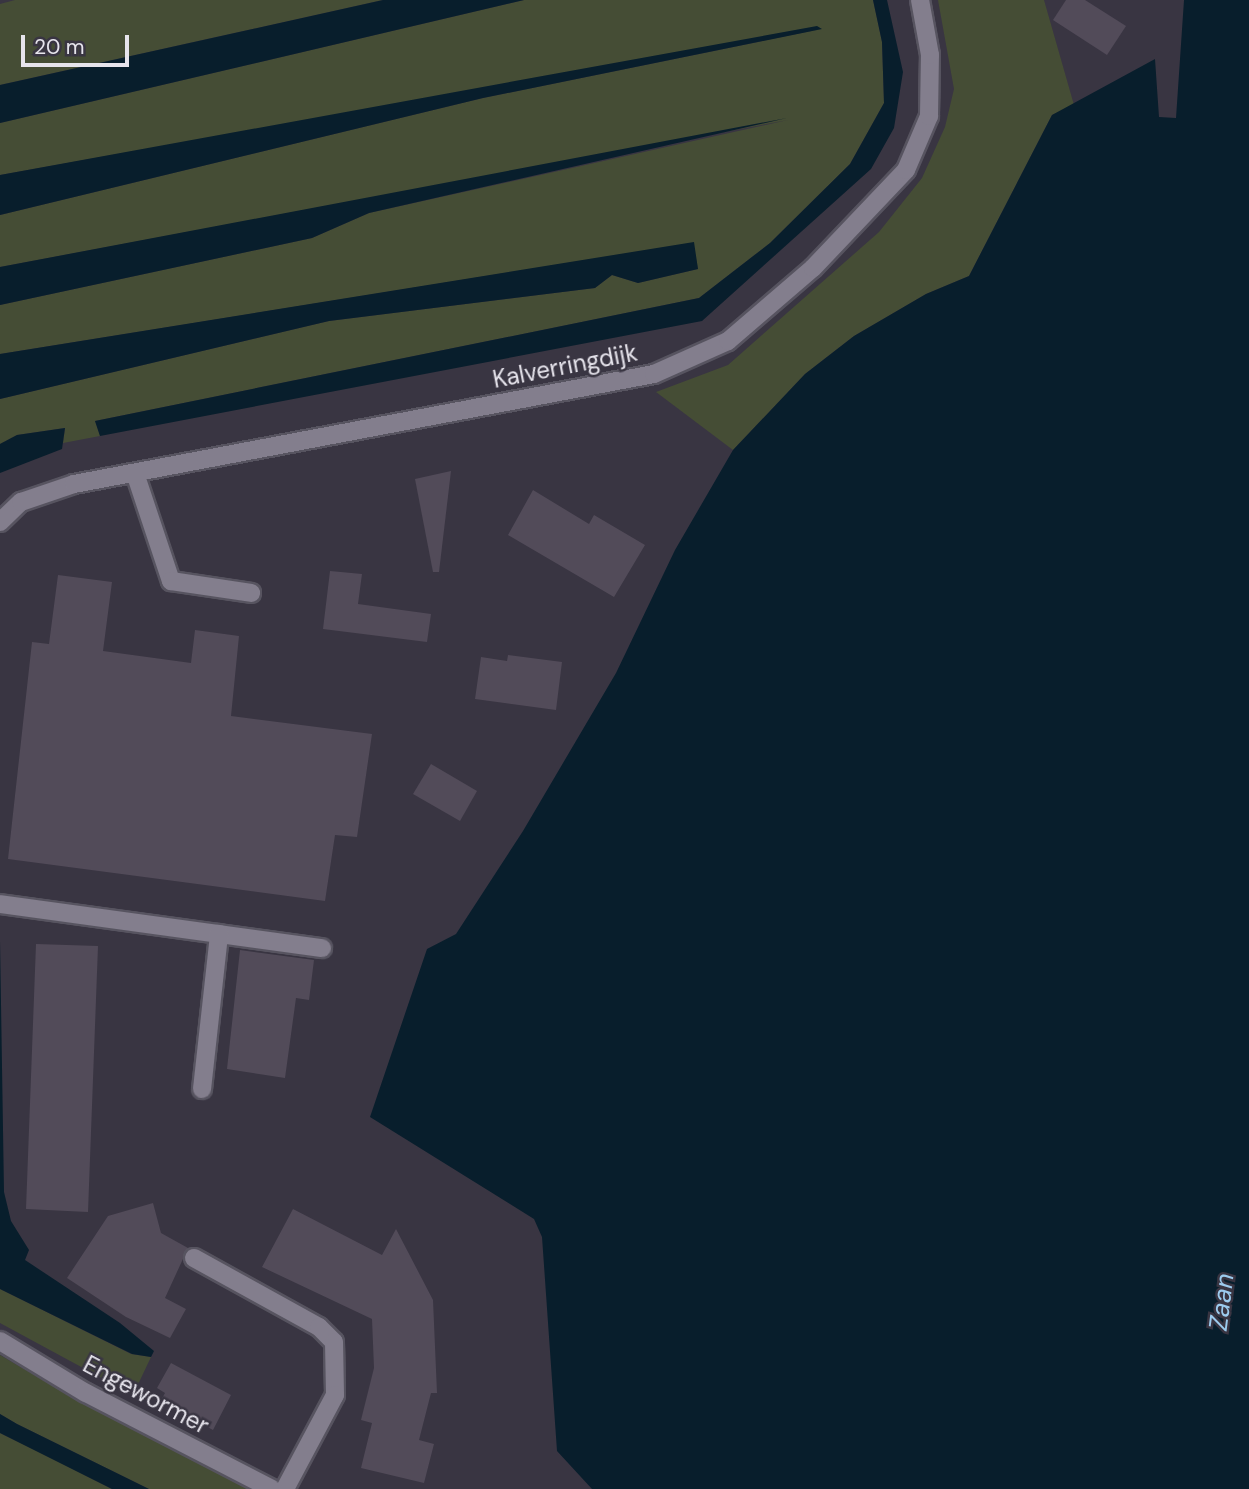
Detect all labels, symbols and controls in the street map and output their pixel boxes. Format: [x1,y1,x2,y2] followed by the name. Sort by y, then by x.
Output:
[24,21,133,65] scale bar
[34,33,85,61] text: 20 m
[490,338,640,394] street label: Kalverringdijk
[1203,1271,1241,1333] water label: Zaan
[78,1350,214,1440] street label: Engewormer

